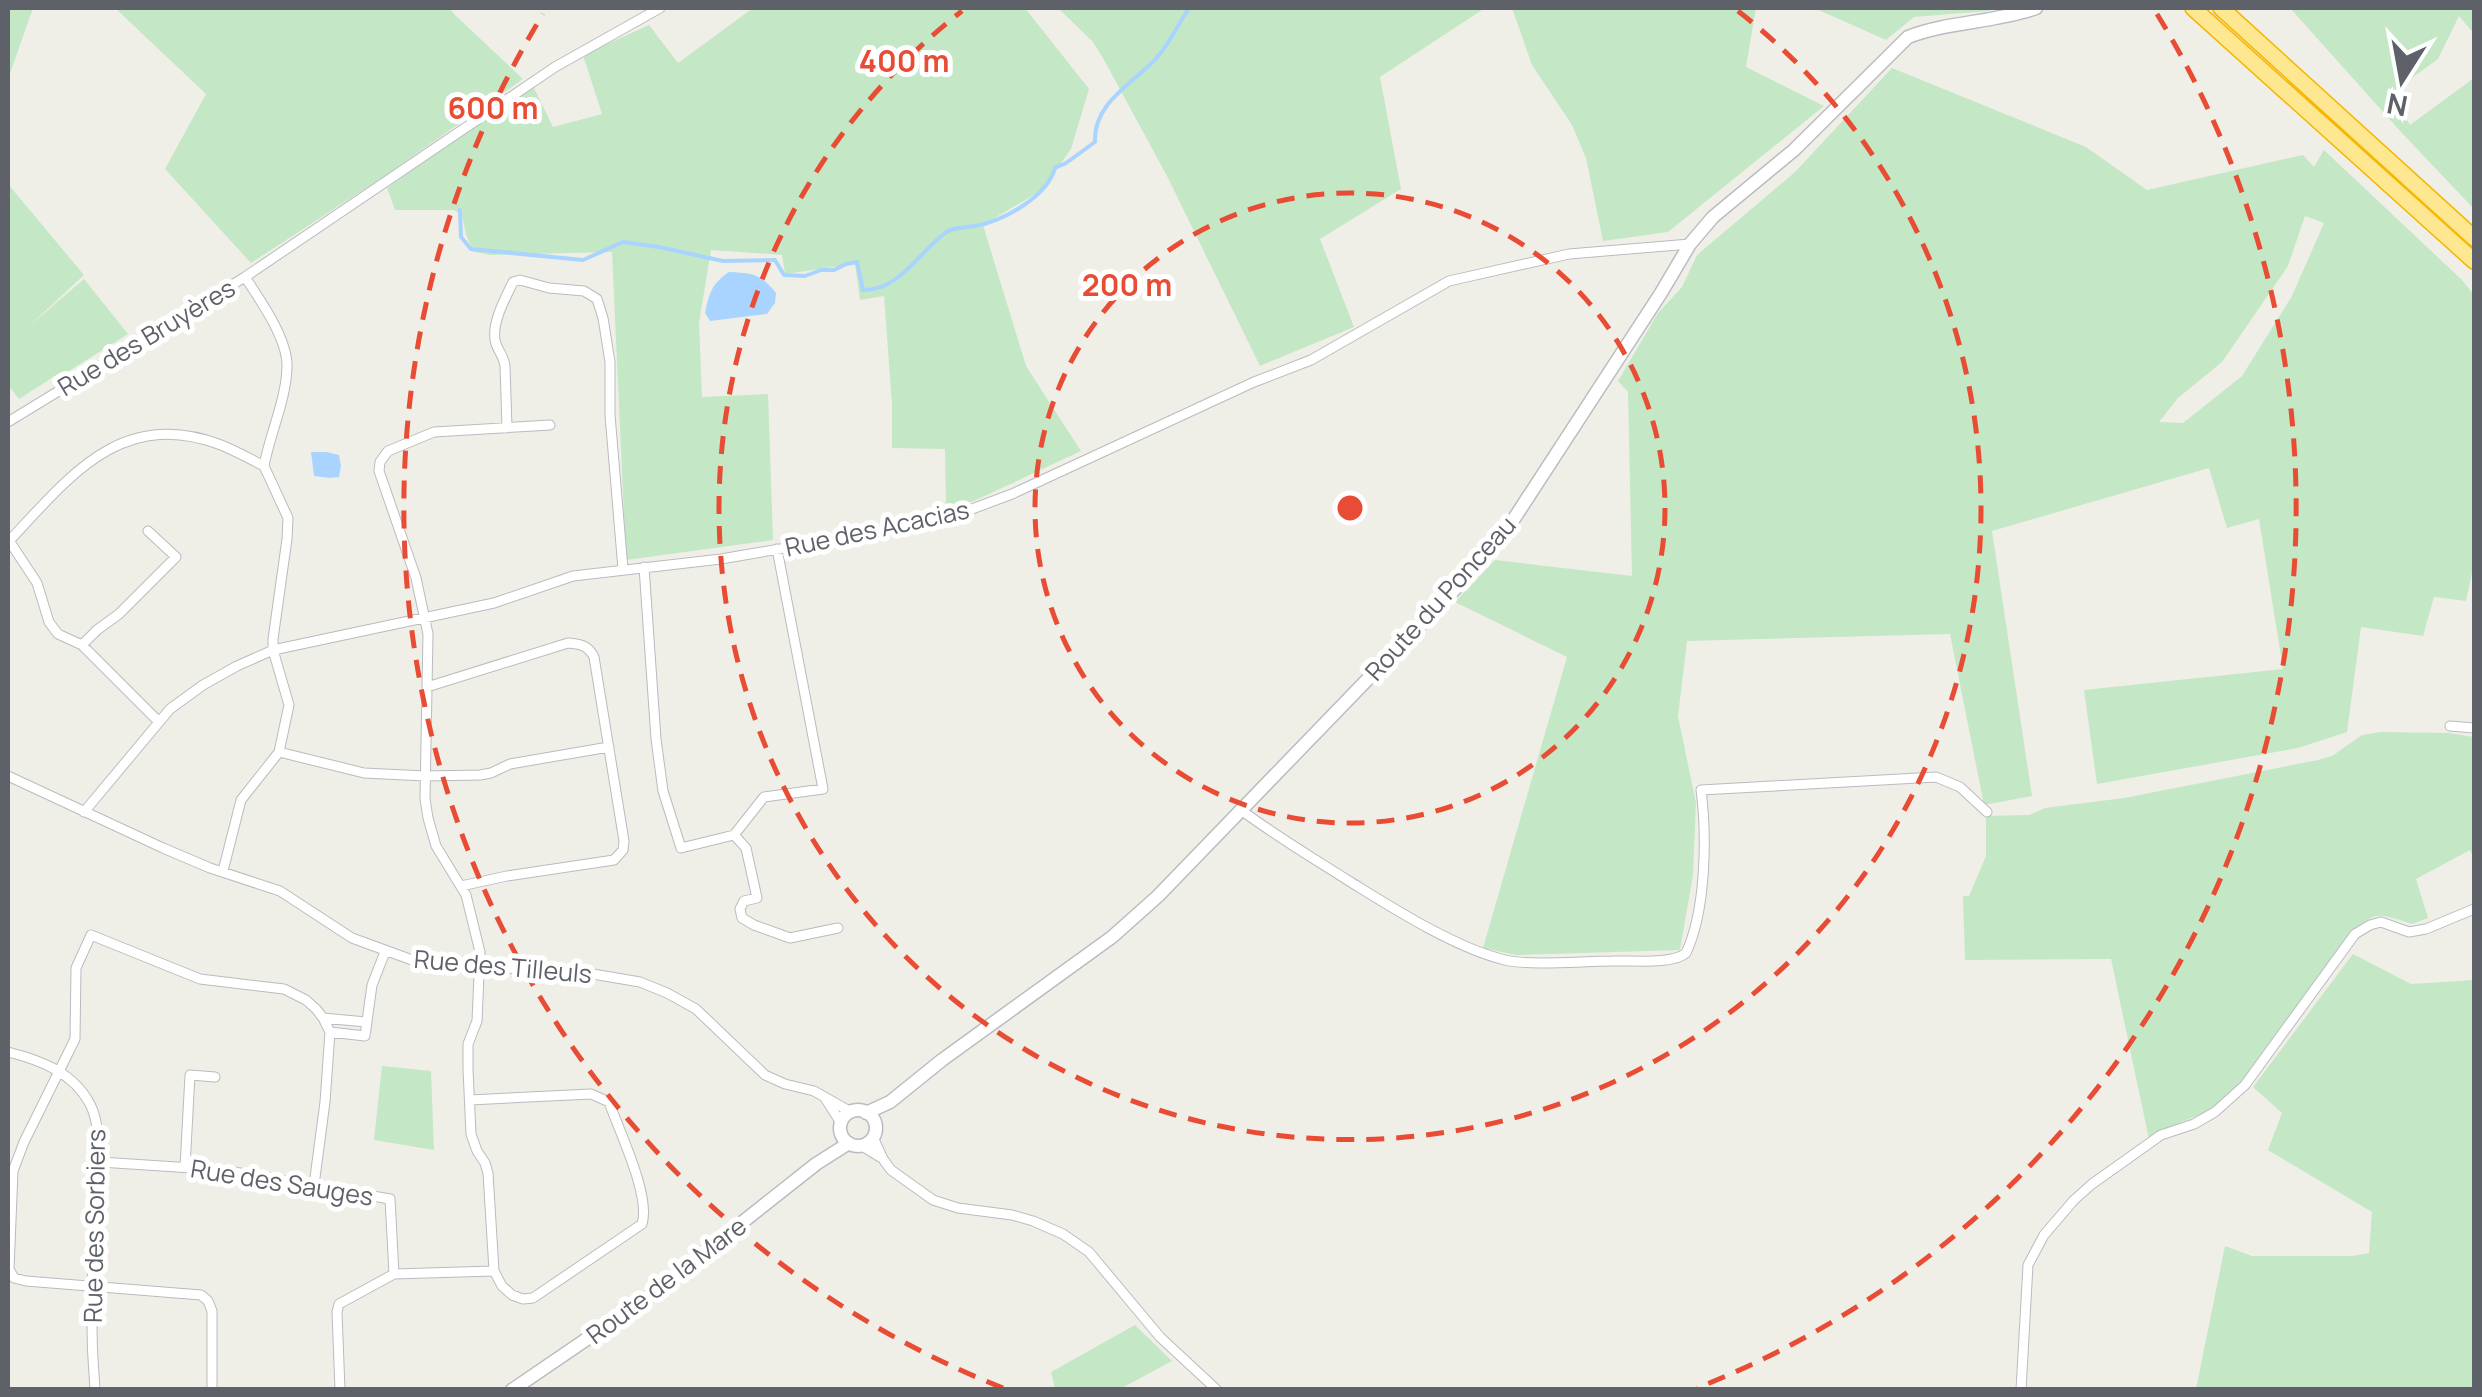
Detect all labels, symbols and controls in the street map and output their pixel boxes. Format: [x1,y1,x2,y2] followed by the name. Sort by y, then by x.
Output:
[2352,30,2452,130] north arrow
[859,40,949,81] text: 400 m
[2384,85,2411,126] text: N
[447,87,539,128] text: 600 m
[1082,264,1172,305] text: 200 m
[51,270,241,404] street label: Rue des Bruyères
[1332,490,1368,526] centre of rings
[782,491,972,565] street label: Rue des Acacias
[1357,508,1523,688] street label: Route du Ponceau
[412,941,594,991] street label: Rue des Tilleuls
[75,1129,113,1323] street label: Rue des Sorbiers
[188,1150,376,1214] street label: Rue des Sauges
[579,1208,753,1352] street label: Route de la Mare

